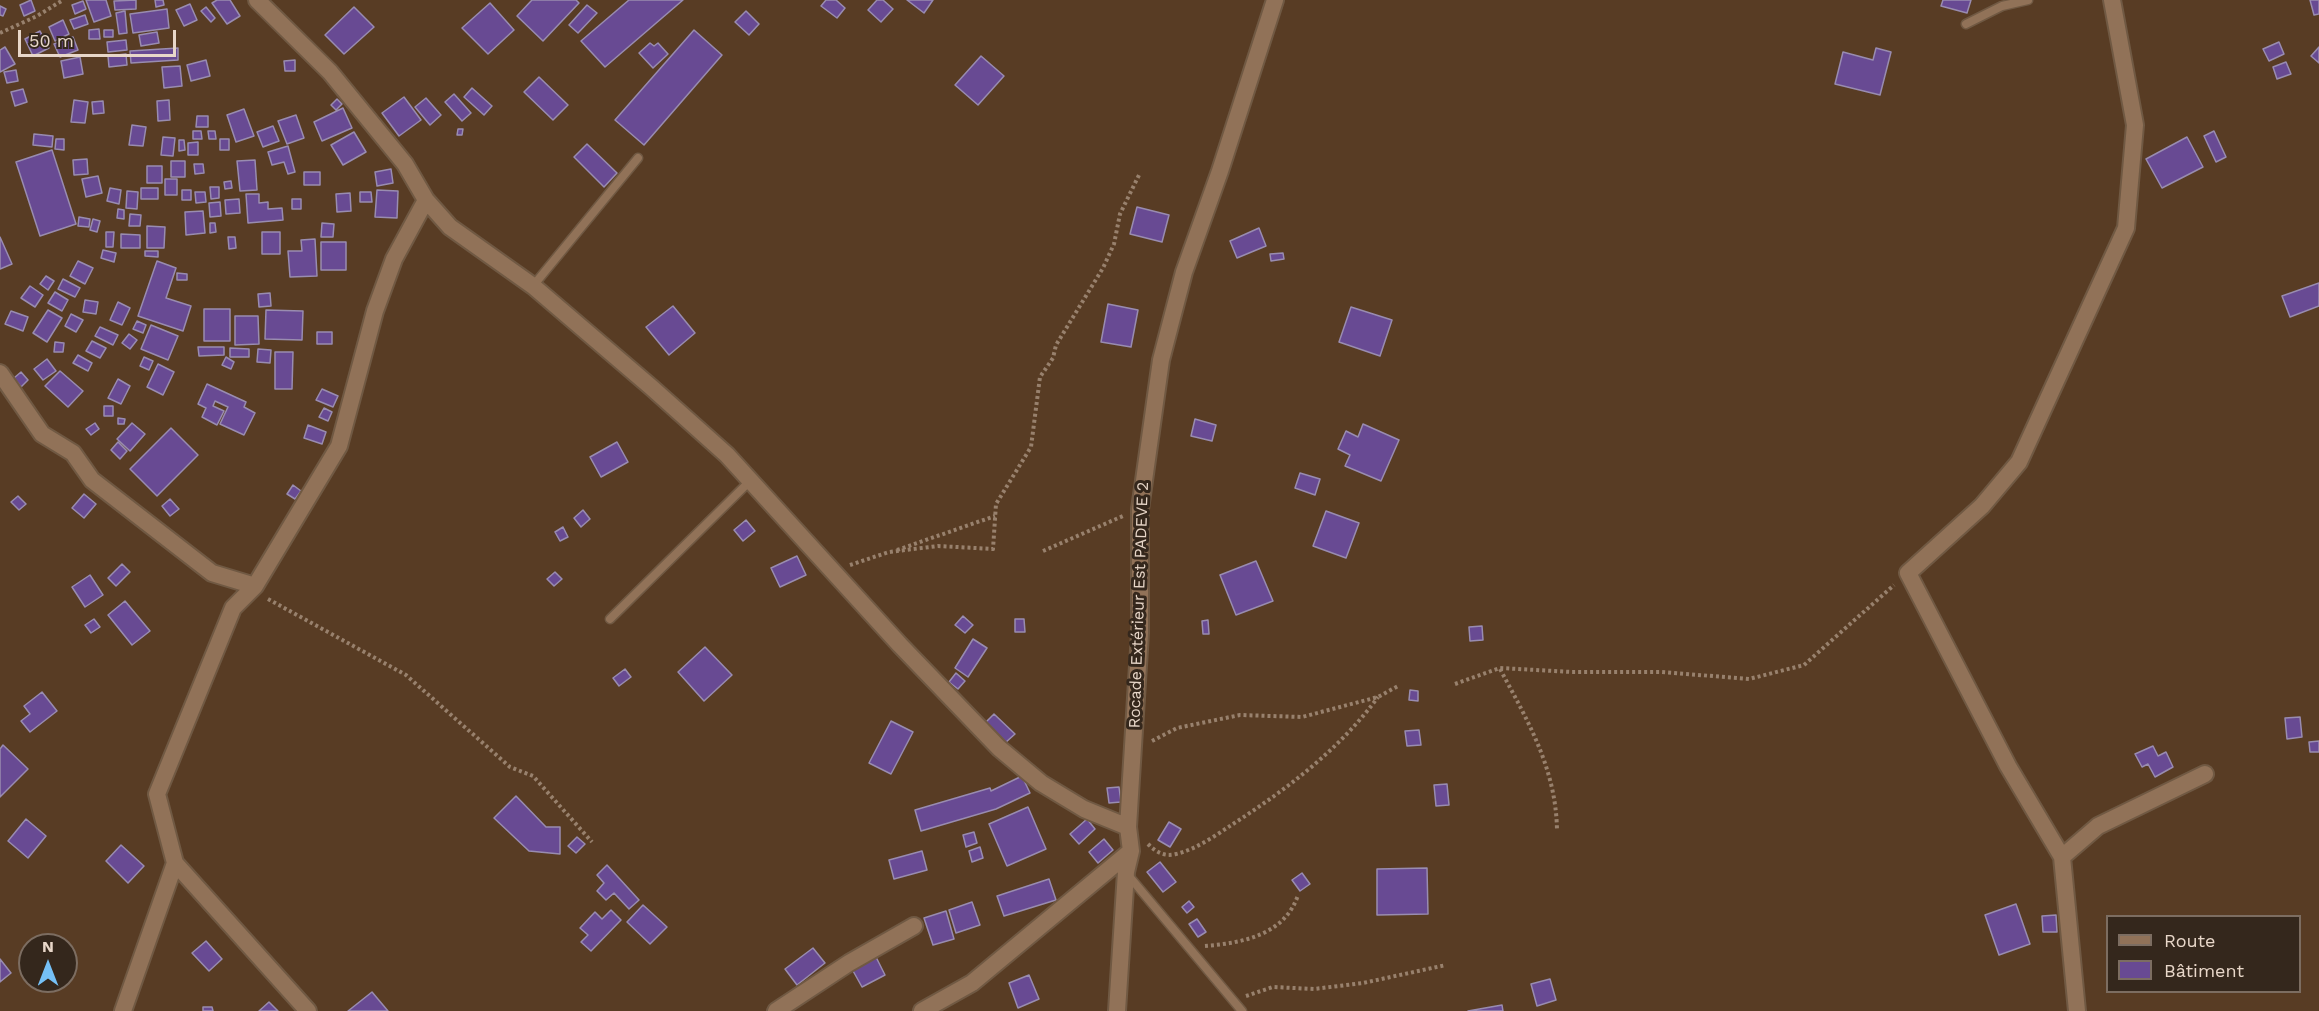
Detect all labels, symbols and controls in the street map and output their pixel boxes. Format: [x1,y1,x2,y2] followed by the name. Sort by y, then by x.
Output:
[21,18,178,56] scale bar
[29,30,74,51] text: 50 m
[1125,481,1153,729] street label: Rocade Extérieur Est PADEVE 2
[2106,915,2301,993] legend
[2164,930,2216,951] text: Route
[18,933,78,993] north arrow
[42,937,54,956] text: N
[2164,960,2244,981] text: Bâtiment

